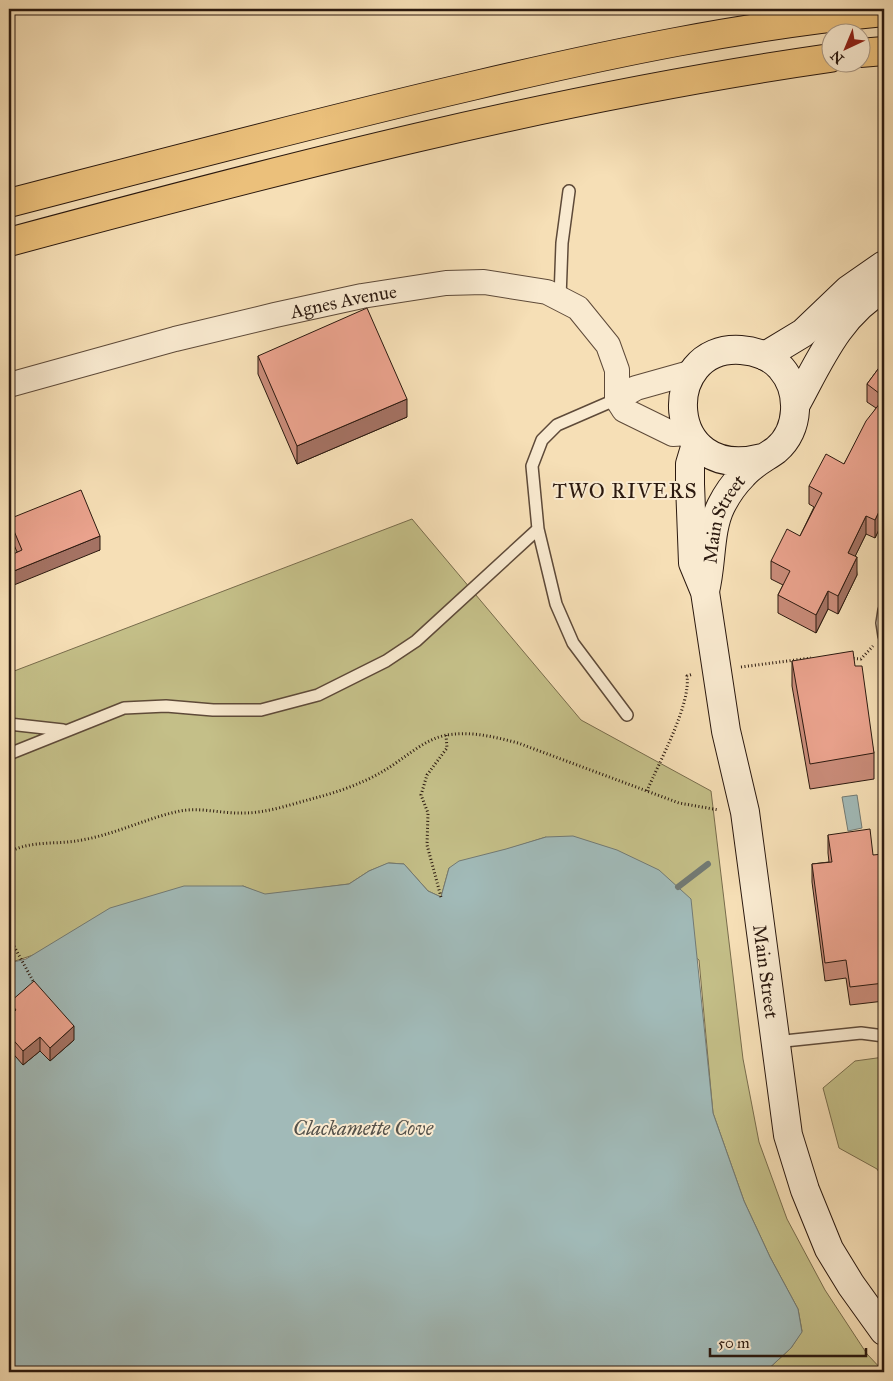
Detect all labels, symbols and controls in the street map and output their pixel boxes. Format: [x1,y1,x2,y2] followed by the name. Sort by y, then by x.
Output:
[820,22,870,72] north arrow
[827,47,847,67] text: N
[287,280,398,324] street label: Agnes Avenue
[699,469,750,565] street label: Main Street
[553,478,697,504] district label: TWO RIVERS
[748,923,783,1020] street label: Main Street
[293,1116,434,1140] water label: Clackamette Cove
[710,1326,867,1358] scale bar
[718,1334,750,1352] text: 50 m

